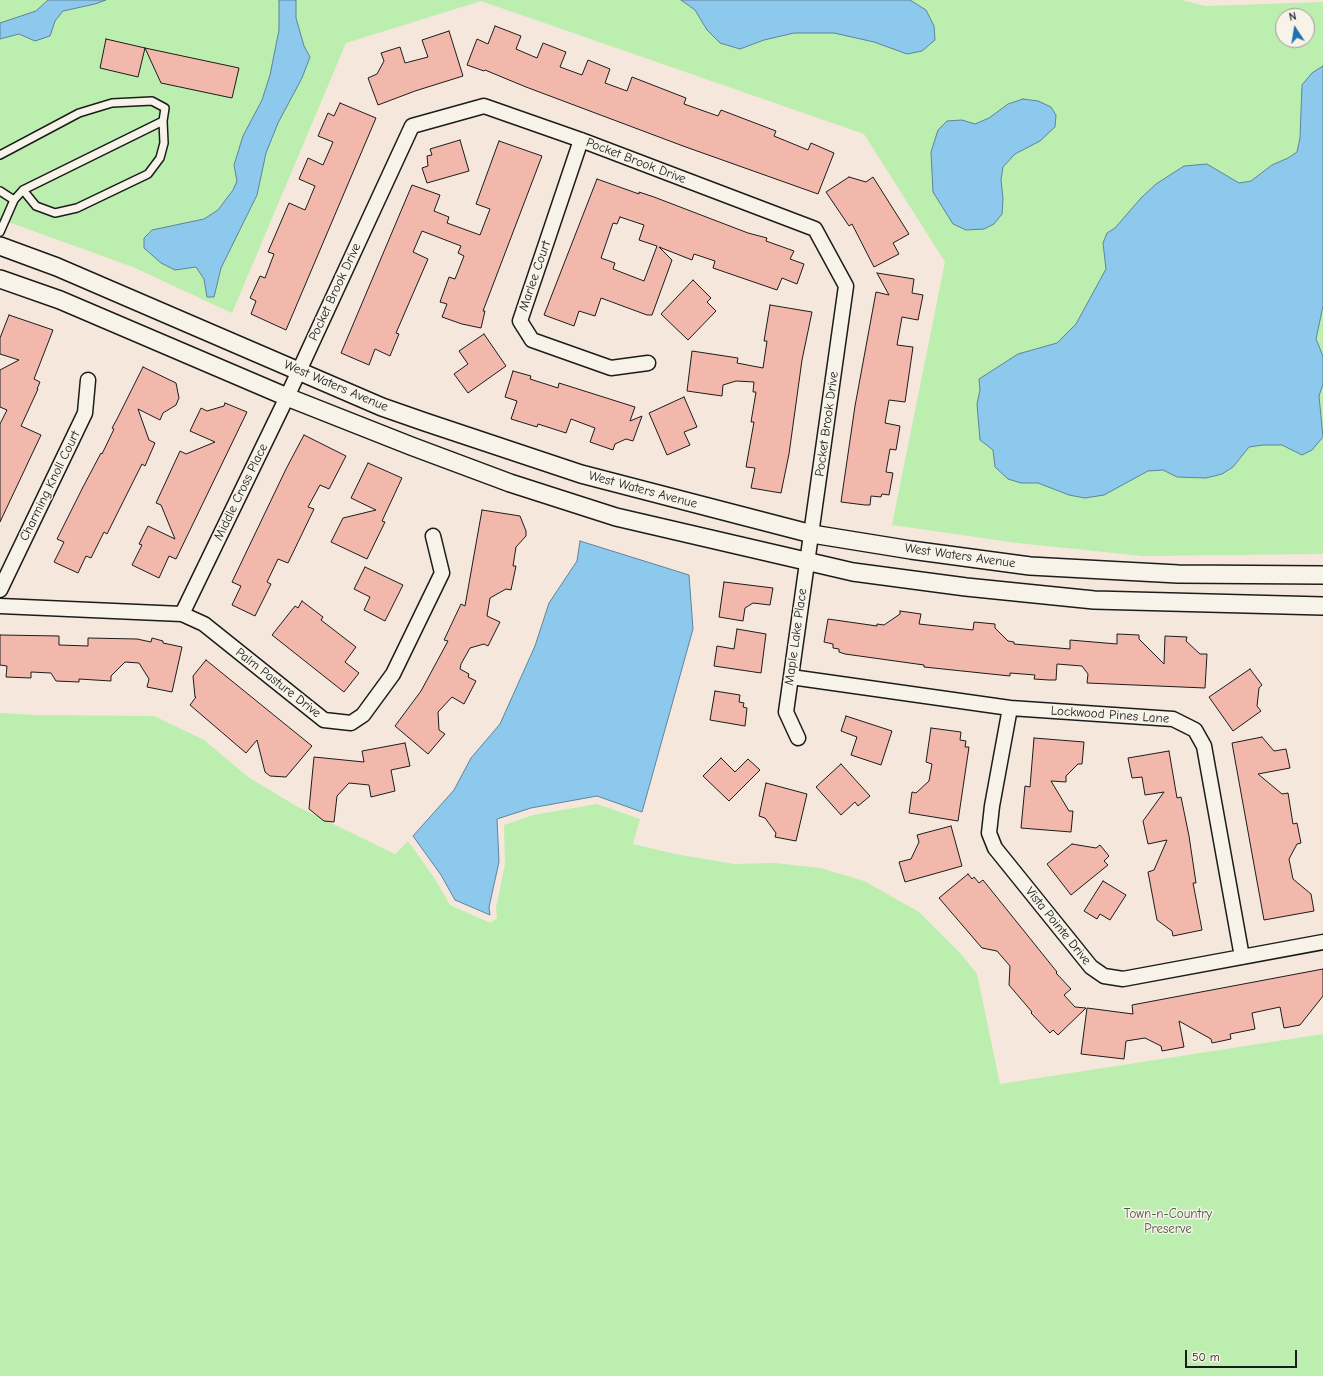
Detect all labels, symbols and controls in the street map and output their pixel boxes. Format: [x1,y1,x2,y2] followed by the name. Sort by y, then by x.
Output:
[1275,8,1315,48] north arrow
[1288,10,1297,24] text: N
[584,135,688,187] street label: Pocket Brook Drive
[516,239,554,313] street label: Marlee Court
[306,241,364,343] street label: Pocket Brook Drive
[281,357,391,415] street label: West Waters Avenue
[812,371,842,477] street label: Pocket Brook Drive
[17,428,83,544] street label: Charming Knoll Court
[211,441,271,543] street label: Middle Cross Place
[587,468,699,512] street label: West Waters Avenue
[904,540,1016,572] street label: West Waters Avenue
[781,588,811,686] street label: Maple Lake Place
[232,645,324,721] street label: Palm Pasture Drive
[1050,703,1170,727] street label: Lockwood Pines Lane
[1022,884,1094,968] street label: Vista Pointe Drive
[1124,1206,1212,1237] park label: Town-n-Country Preserve
[1187,1342,1299,1368] scale bar
[1192,1350,1220,1364] text: 50 m

